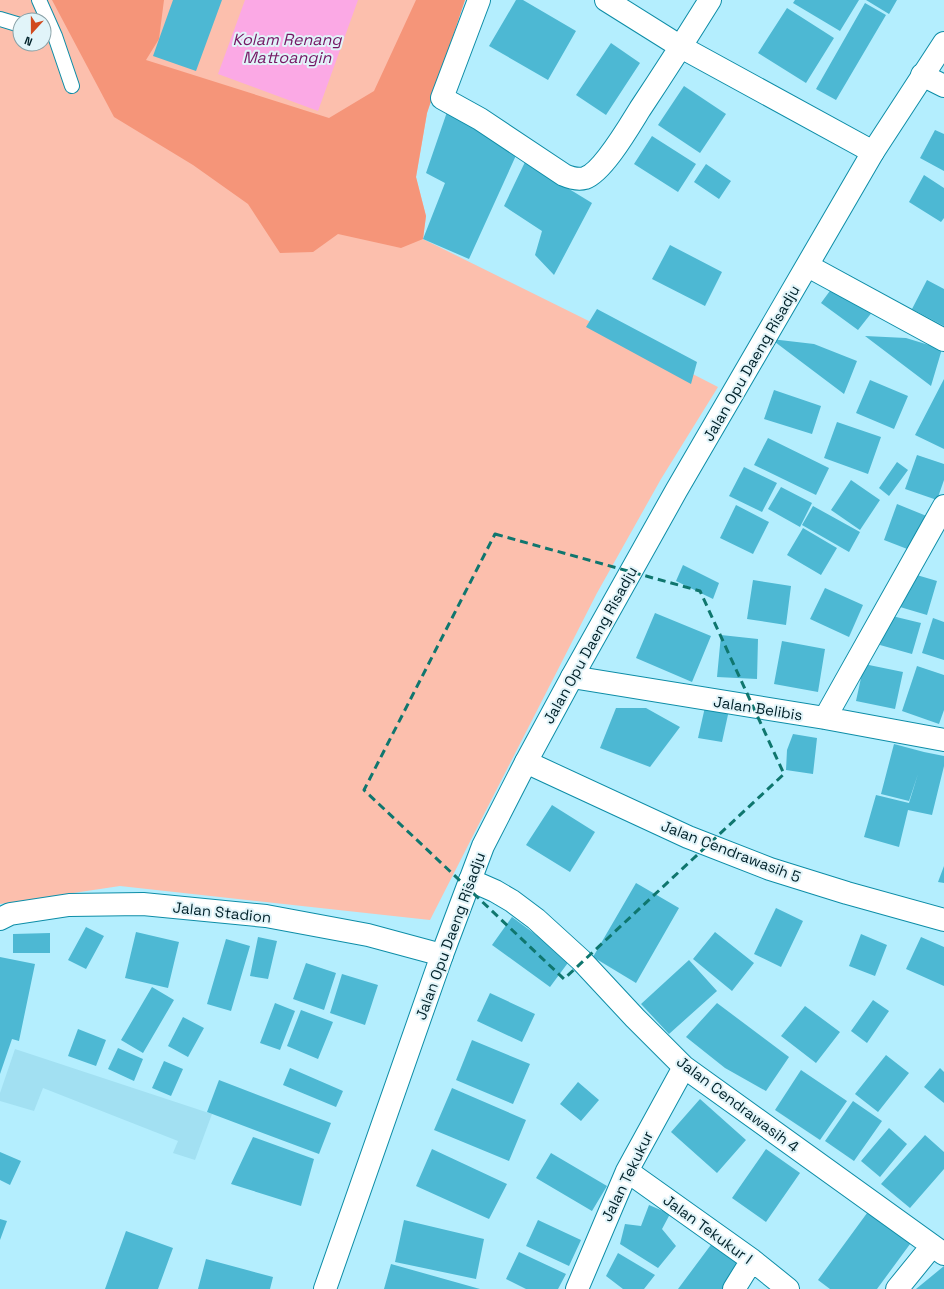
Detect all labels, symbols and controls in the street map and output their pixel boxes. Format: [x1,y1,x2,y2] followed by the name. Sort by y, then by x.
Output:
[12,12,52,52] north arrow
[233,29,342,68] water label: Kolam Renang Mattoangin
[22,33,34,49] text: N
[698,282,804,444] street label: Jalan Opu Daeng Risadju
[539,563,641,727] street label: Jalan Opu Daeng Risadju
[712,692,804,724] street label: Jalan Belibis
[659,816,803,886] street label: Jalan Cendrawasih 5
[411,850,489,1022] street label: Jalan Opu Daeng Risadju
[172,897,272,927] street label: Jalan Stadion
[673,1052,803,1156] street label: Jalan Cendrawasih 4
[597,1127,657,1224] street label: Jalan Tekukur
[660,1190,756,1268] street label: Jalan Tekukur I

